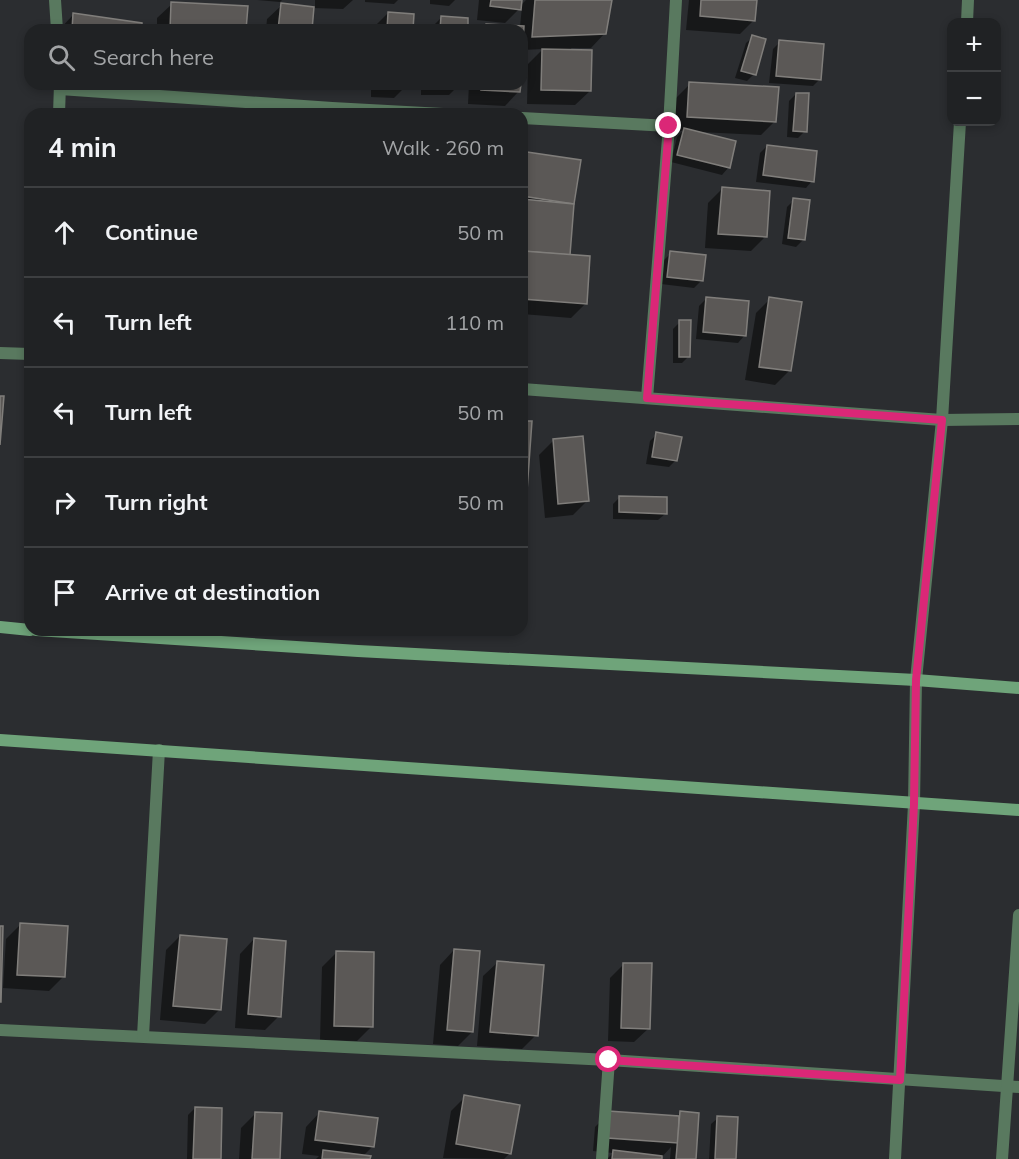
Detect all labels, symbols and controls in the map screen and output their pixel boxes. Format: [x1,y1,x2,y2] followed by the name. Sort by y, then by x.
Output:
[947,18,1001,126] map controls
[947,18,1001,72] button: +
[24,24,528,90] search box
[45,41,78,74] icon: search
[93,43,214,71] text: Search here
[947,72,1001,126] button: −
[655,112,681,138] route end
[48,131,117,164] text: 4 min
[382,135,504,160] text: Walk · 260 m
[48,216,81,249] icon: ahead
[105,218,198,246] text: Continue
[457,220,504,245] text: 50 m
[48,306,81,339] icon: left
[105,308,192,336] text: Turn left
[445,310,504,335] text: 110 m
[48,396,81,429] icon: left
[105,398,192,426] text: Turn left
[457,400,504,425] text: 50 m
[48,486,81,519] icon: right
[105,488,208,516] text: Turn right
[457,490,504,515] text: 50 m
[48,576,81,609] icon: arrive
[105,578,320,606] text: Arrive at destination
[595,1046,621,1072] route start

